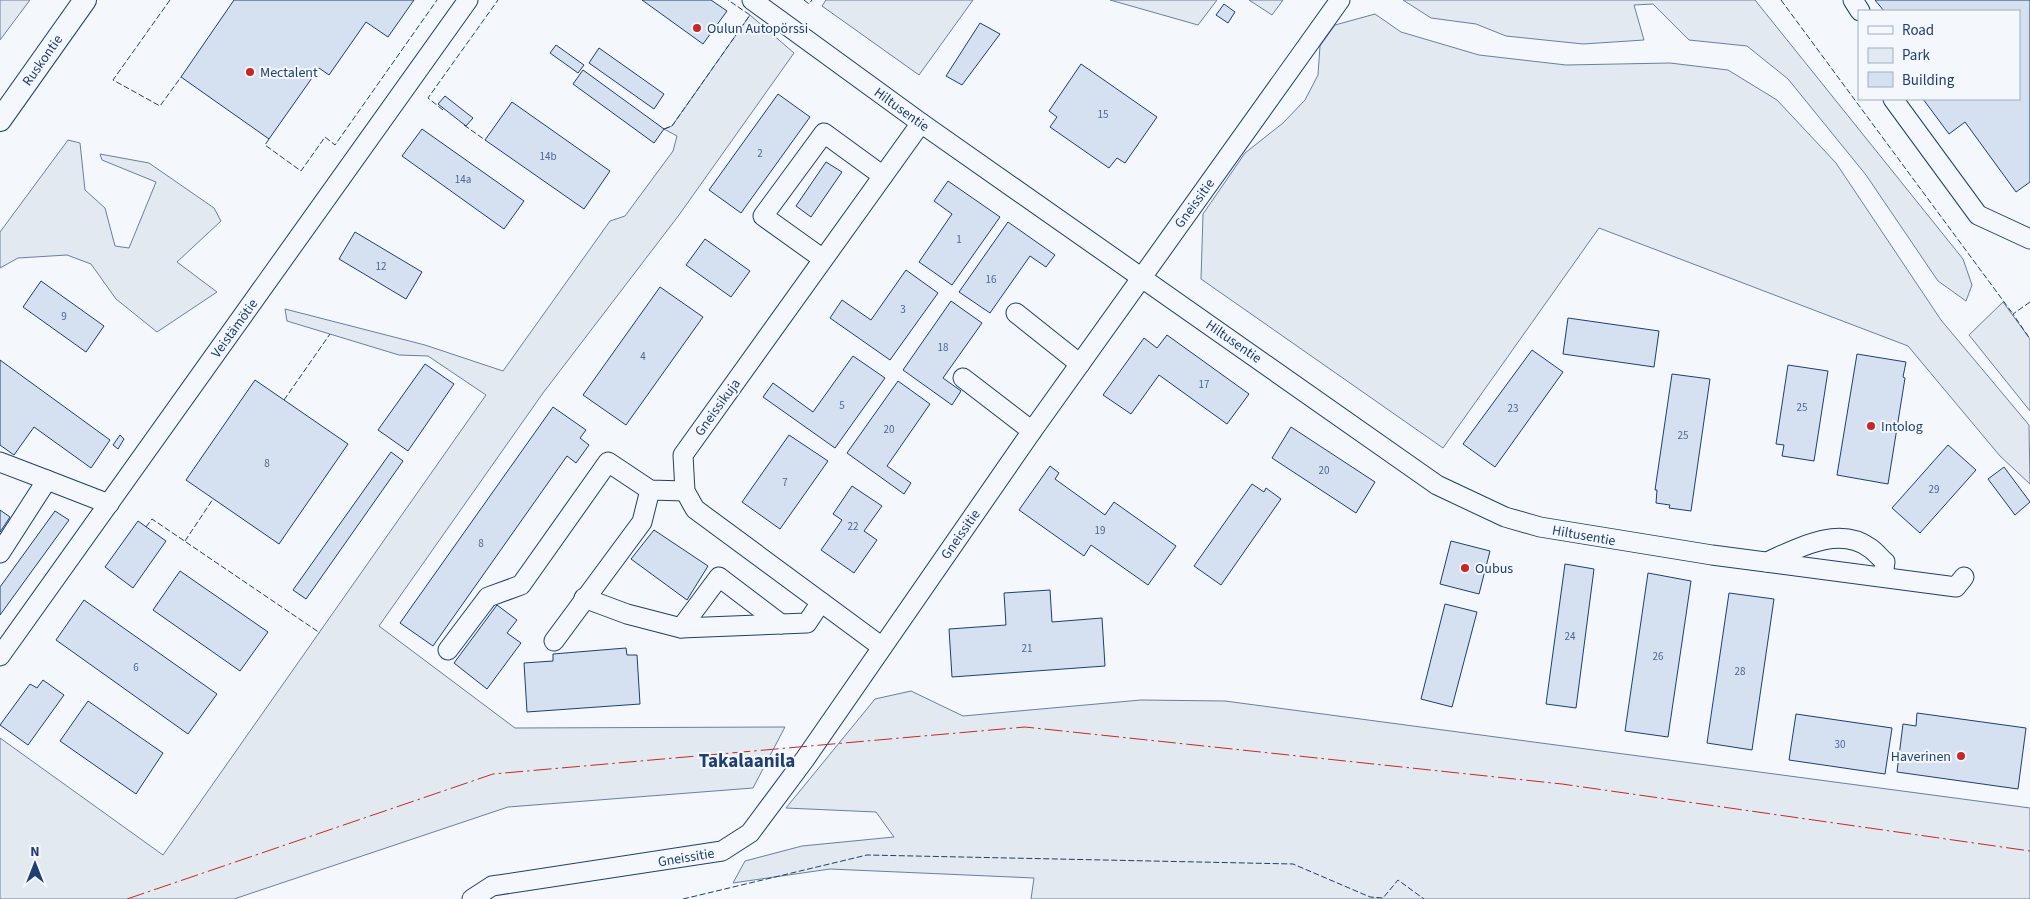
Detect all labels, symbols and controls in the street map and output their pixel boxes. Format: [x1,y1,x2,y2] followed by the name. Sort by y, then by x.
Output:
[1858,10,2020,100] legend
[707,19,808,39] place label: Oulun Autopörssi
[1902,20,1934,41] text: Road
[691,22,703,34] marker: Oulun Autopörssi
[18,31,68,90] street label: Ruskontie
[1902,45,1931,66] text: Park
[260,63,318,83] place label: Mectalent
[244,66,256,78] marker: Mectalent
[1902,70,1955,91] text: Building
[870,83,933,137] street label: Hiltusentie
[1098,107,1108,122] house number: 15
[757,146,763,161] house number: 2
[539,149,557,164] house number: 14b
[455,172,471,187] house number: 14a
[1170,175,1220,233] street label: Gneissitie
[956,232,962,247] house number: 1
[376,259,386,274] house number: 12
[986,272,997,287] house number: 16
[207,295,263,362] street label: Veistämötie
[900,302,906,317] house number: 3
[61,309,67,324] house number: 9
[1201,315,1265,368] street label: Hiltusentie
[938,340,949,355] house number: 18
[640,349,646,364] house number: 4
[690,375,746,440] street label: Gneissikuja
[1199,377,1209,392] house number: 17
[839,398,845,413] house number: 5
[1797,400,1807,415] house number: 25
[1508,401,1518,416] house number: 23
[1881,417,1923,437] place label: Intolog
[1865,420,1877,432] marker: Intolog
[884,422,894,437] house number: 20
[1678,428,1688,443] house number: 25
[264,456,270,471] house number: 8
[1319,463,1329,478] house number: 20
[782,475,788,490] house number: 7
[1929,482,1939,497] house number: 29
[936,505,985,564] street label: Gneissitie
[848,519,858,534] house number: 22
[1551,521,1617,551] street label: Hiltusentie
[1095,523,1105,538] house number: 19
[478,536,484,551] house number: 8
[1475,559,1513,579] place label: Oubus
[1459,562,1471,574] marker: Oubus
[1565,629,1576,644] house number: 24
[1022,641,1032,656] house number: 21
[1653,649,1664,664] house number: 26
[133,660,139,675] house number: 6
[1735,664,1746,679] house number: 28
[1835,737,1845,752] house number: 30
[1891,747,1951,767] place label: Haverinen
[699,748,795,775] district label: Takalaanila
[1955,750,1967,762] marker: Haverinen
[10,839,60,889] north arrow
[30,842,40,862] text: N
[656,844,716,872] street label: Gneissitie

